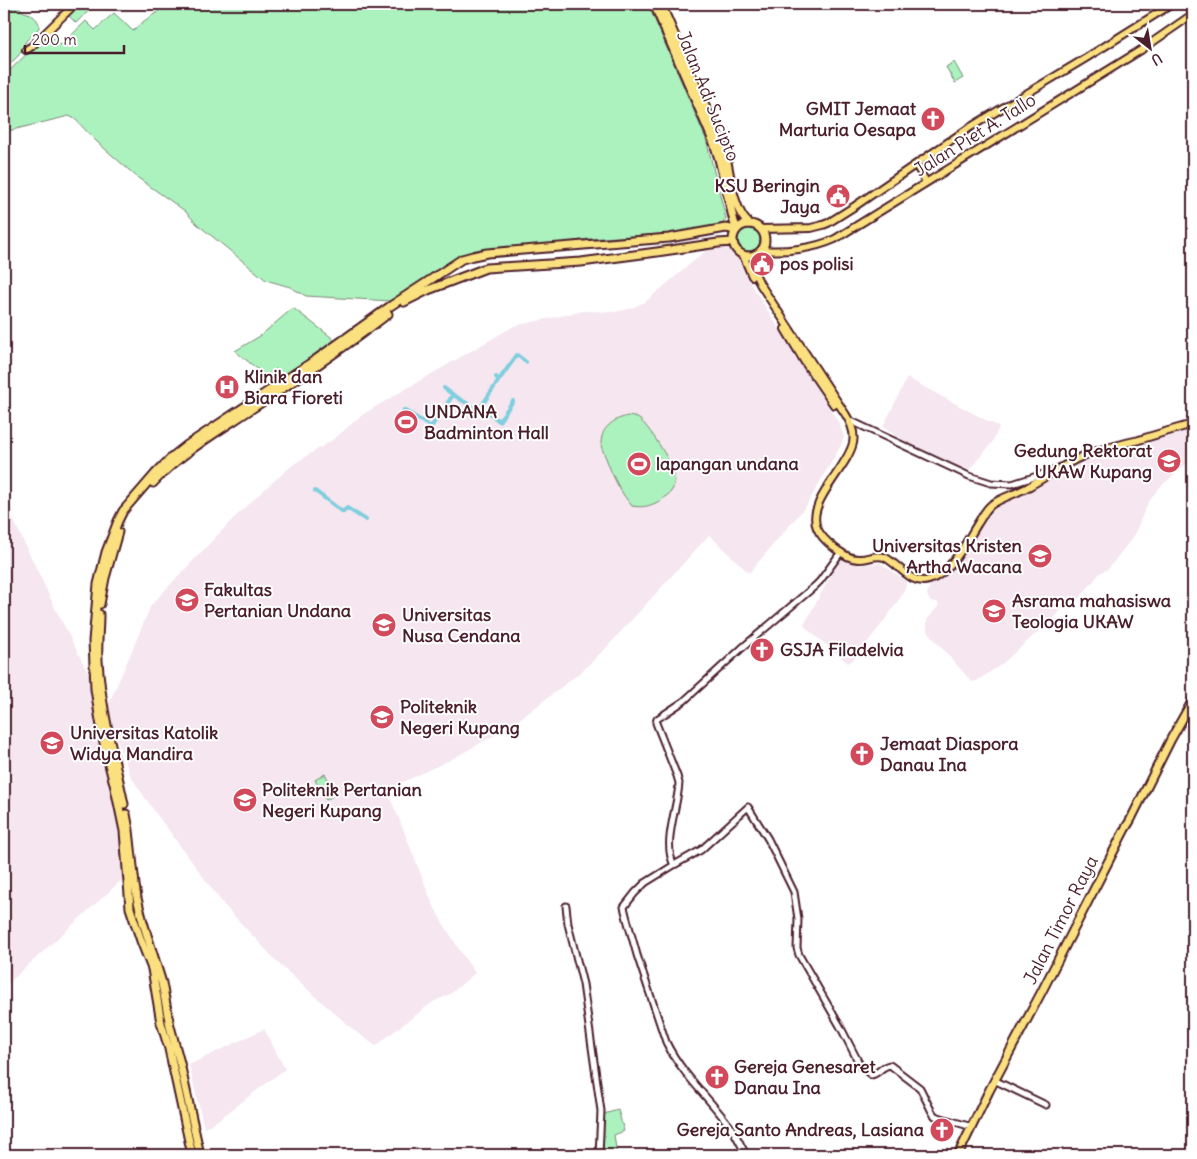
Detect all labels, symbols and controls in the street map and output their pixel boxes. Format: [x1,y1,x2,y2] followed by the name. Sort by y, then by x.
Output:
[25,22,124,54] scale bar
[1124,22,1174,72] north arrow
[672,27,745,164] street label: Jalan Adi Sucipto
[32,30,77,49] text: 200 m
[1148,49,1165,69] text: U
[909,88,1040,181] street label: Jalan Piet A. Tallo
[779,97,917,141] place label: GMIT Jemaat Marturia Oesapa
[920,106,946,132] church icon: GMIT Jemaat Marturia Oesapa
[715,174,821,218] place label: KSU Beringin Jaya
[825,183,851,209] public building icon: KSU Beringin Jaya
[749,251,775,277] public building icon: pos polisi
[780,252,854,275] place label: pos polisi
[244,365,343,409] place label: Klinik dan Biara Fioreti
[214,374,240,400] hospital icon: Klinik dan Biara Fioreti
[424,400,549,444] place label: UNDANA Badminton Hall
[393,409,419,435] sports icon: UNDANA Badminton Hall
[1014,439,1153,483] place label: Gedung Rektorat UKAW Kupang
[1156,448,1182,474] school or university icon: Gedung Rektorat UKAW Kupang
[626,451,652,477] sports icon: lapangan undana
[656,452,799,475] place label: lapangan undana
[872,534,1023,578] place label: Universitas Kristen Artha Wacana
[1027,543,1053,569] school or university icon: Universitas Kristen Artha Wacana
[204,578,351,622] place label: Fakultas Pertanian Undana
[174,587,200,613] school or university icon: Fakultas Pertanian Undana
[1012,589,1171,633] place label: Asrama mahasiswa Teologia UKAW
[981,598,1007,624] school or university icon: Asrama mahasiswa Teologia UKAW
[402,603,521,647] place label: Universitas Nusa Cendana
[371,612,397,638] school or university icon: Universitas Nusa Cendana
[749,637,775,663] church icon: GSJA Filadelvia
[780,638,904,661] place label: GSJA Filadelvia
[400,695,520,739] place label: Politeknik Negeri Kupang
[369,704,395,730] school or university icon: Politeknik Negeri Kupang
[70,721,218,765] place label: Universitas Katolik Widya Mandira
[39,730,65,756] school or university icon: Universitas Katolik Widya Mandira
[880,732,1019,776] place label: Jemaat Diaspora Danau Ina
[849,741,875,767] church icon: Jemaat Diaspora Danau Ina
[262,778,423,822] place label: Politeknik Pertanian Negeri Kupang
[232,787,258,813] school or university icon: Politeknik Pertanian Negeri Kupang
[1018,852,1103,988] street label: Jalan Timor Raya
[734,1055,877,1099] place label: Gereja Genesaret Danau Ina
[704,1064,730,1090] church icon: Gereja Genesaret Danau Ina
[929,1117,955,1143] church icon: Gereja Santo Andreas, Lasiana
[676,1118,924,1141] place label: Gereja Santo Andreas, Lasiana

